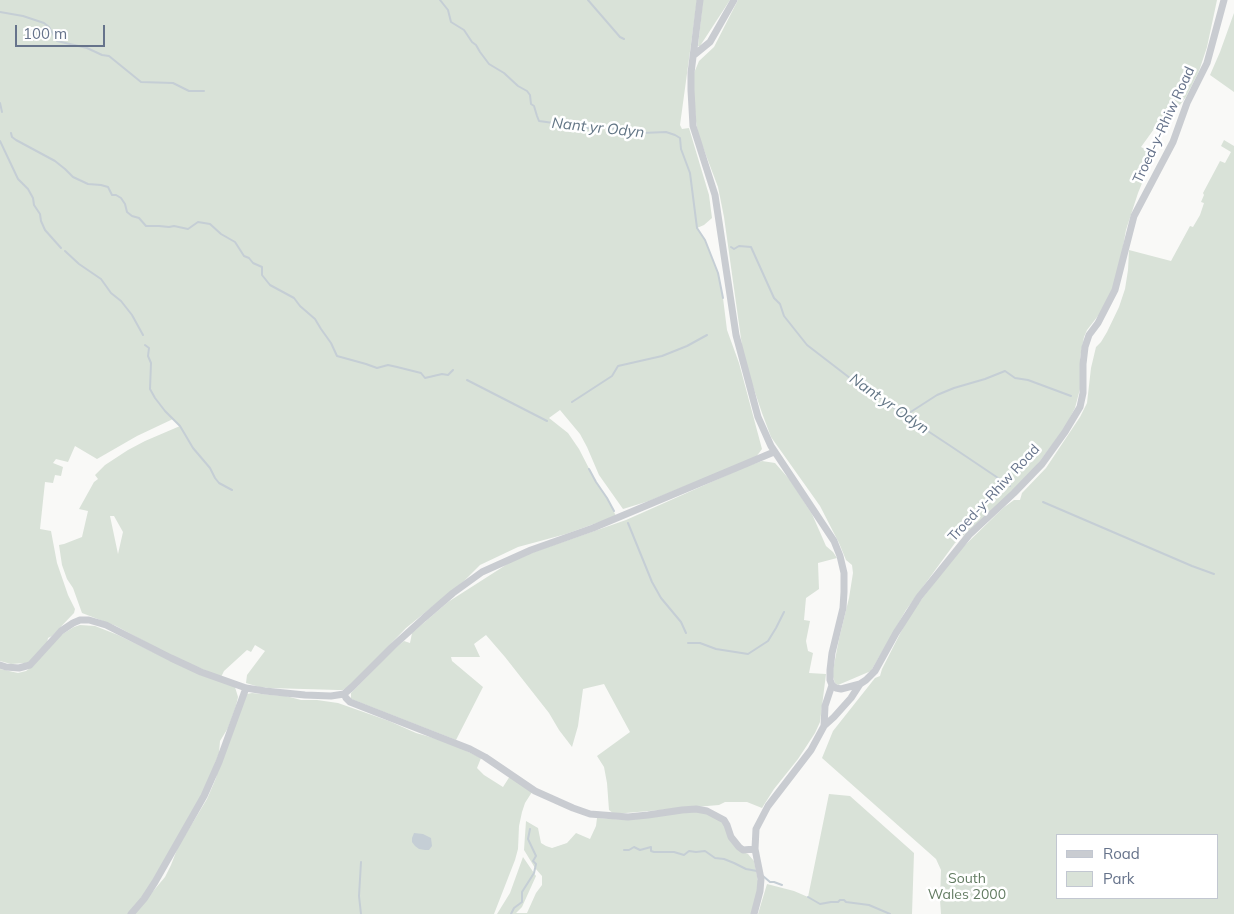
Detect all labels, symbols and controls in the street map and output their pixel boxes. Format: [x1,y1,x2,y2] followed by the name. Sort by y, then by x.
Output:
[18,15,108,47] scale bar
[23,24,67,43] text: 100 m
[1130,64,1198,186] street label: Troed-y-Rhiw Road
[551,114,645,142] water label: Nant yr Odyn
[846,370,932,438] water label: Nant yr Odyn
[945,441,1043,545] street label: Troed-y-Rhiw Road
[1056,834,1219,899] legend
[1103,844,1140,863] text: Road
[1103,869,1135,888] text: Park
[928,871,1006,904] park label: South Wales 2000

